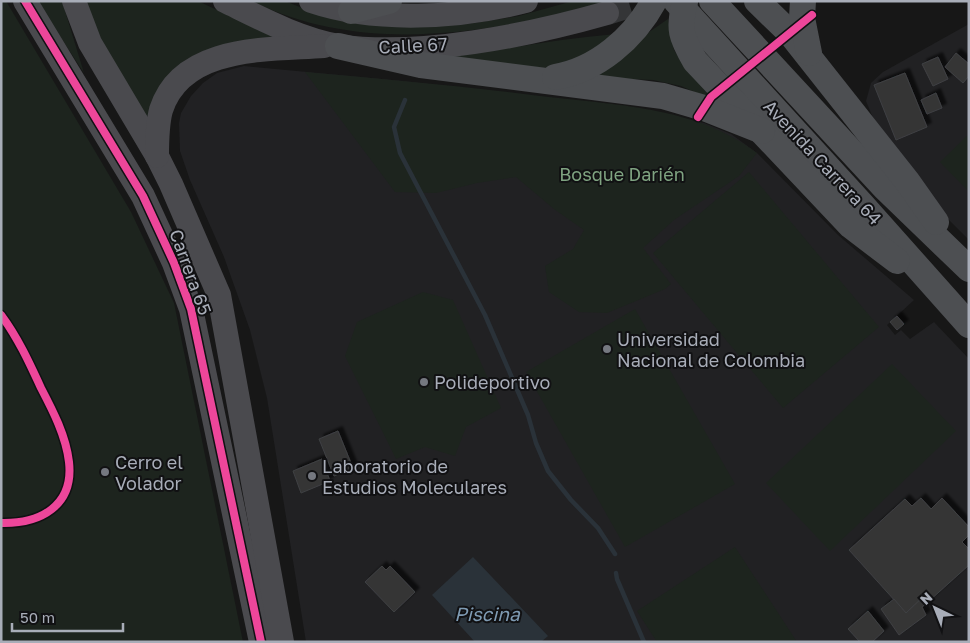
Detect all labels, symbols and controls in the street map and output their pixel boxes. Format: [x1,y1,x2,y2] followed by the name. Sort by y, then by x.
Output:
[378,32,448,58] street label: Calle 67
[759,95,887,229] street label: Avenida Carrera 64
[559,163,685,185] park label: Bosque Darién
[165,226,217,318] street label: Carrera 65
[617,328,805,371] place label: Universidad Nacional de Colombia
[601,343,613,355] marker: Universidad Nacional de Colombia
[434,371,550,393] place label: Polideportivo
[418,376,430,388] marker: Polideportivo
[115,451,183,494] place label: Cerro el Volador
[322,455,507,498] place label: Laboratorio de Estudios Moleculares
[99,466,111,478] marker: Cerro el Volador
[306,470,318,482] marker: Laboratorio de Estudios Moleculares
[910,583,960,633] north arrow
[916,588,935,608] text: N
[12,600,124,632] scale bar
[454,602,521,625] water label: Piscina
[20,608,55,626] text: 50 m

